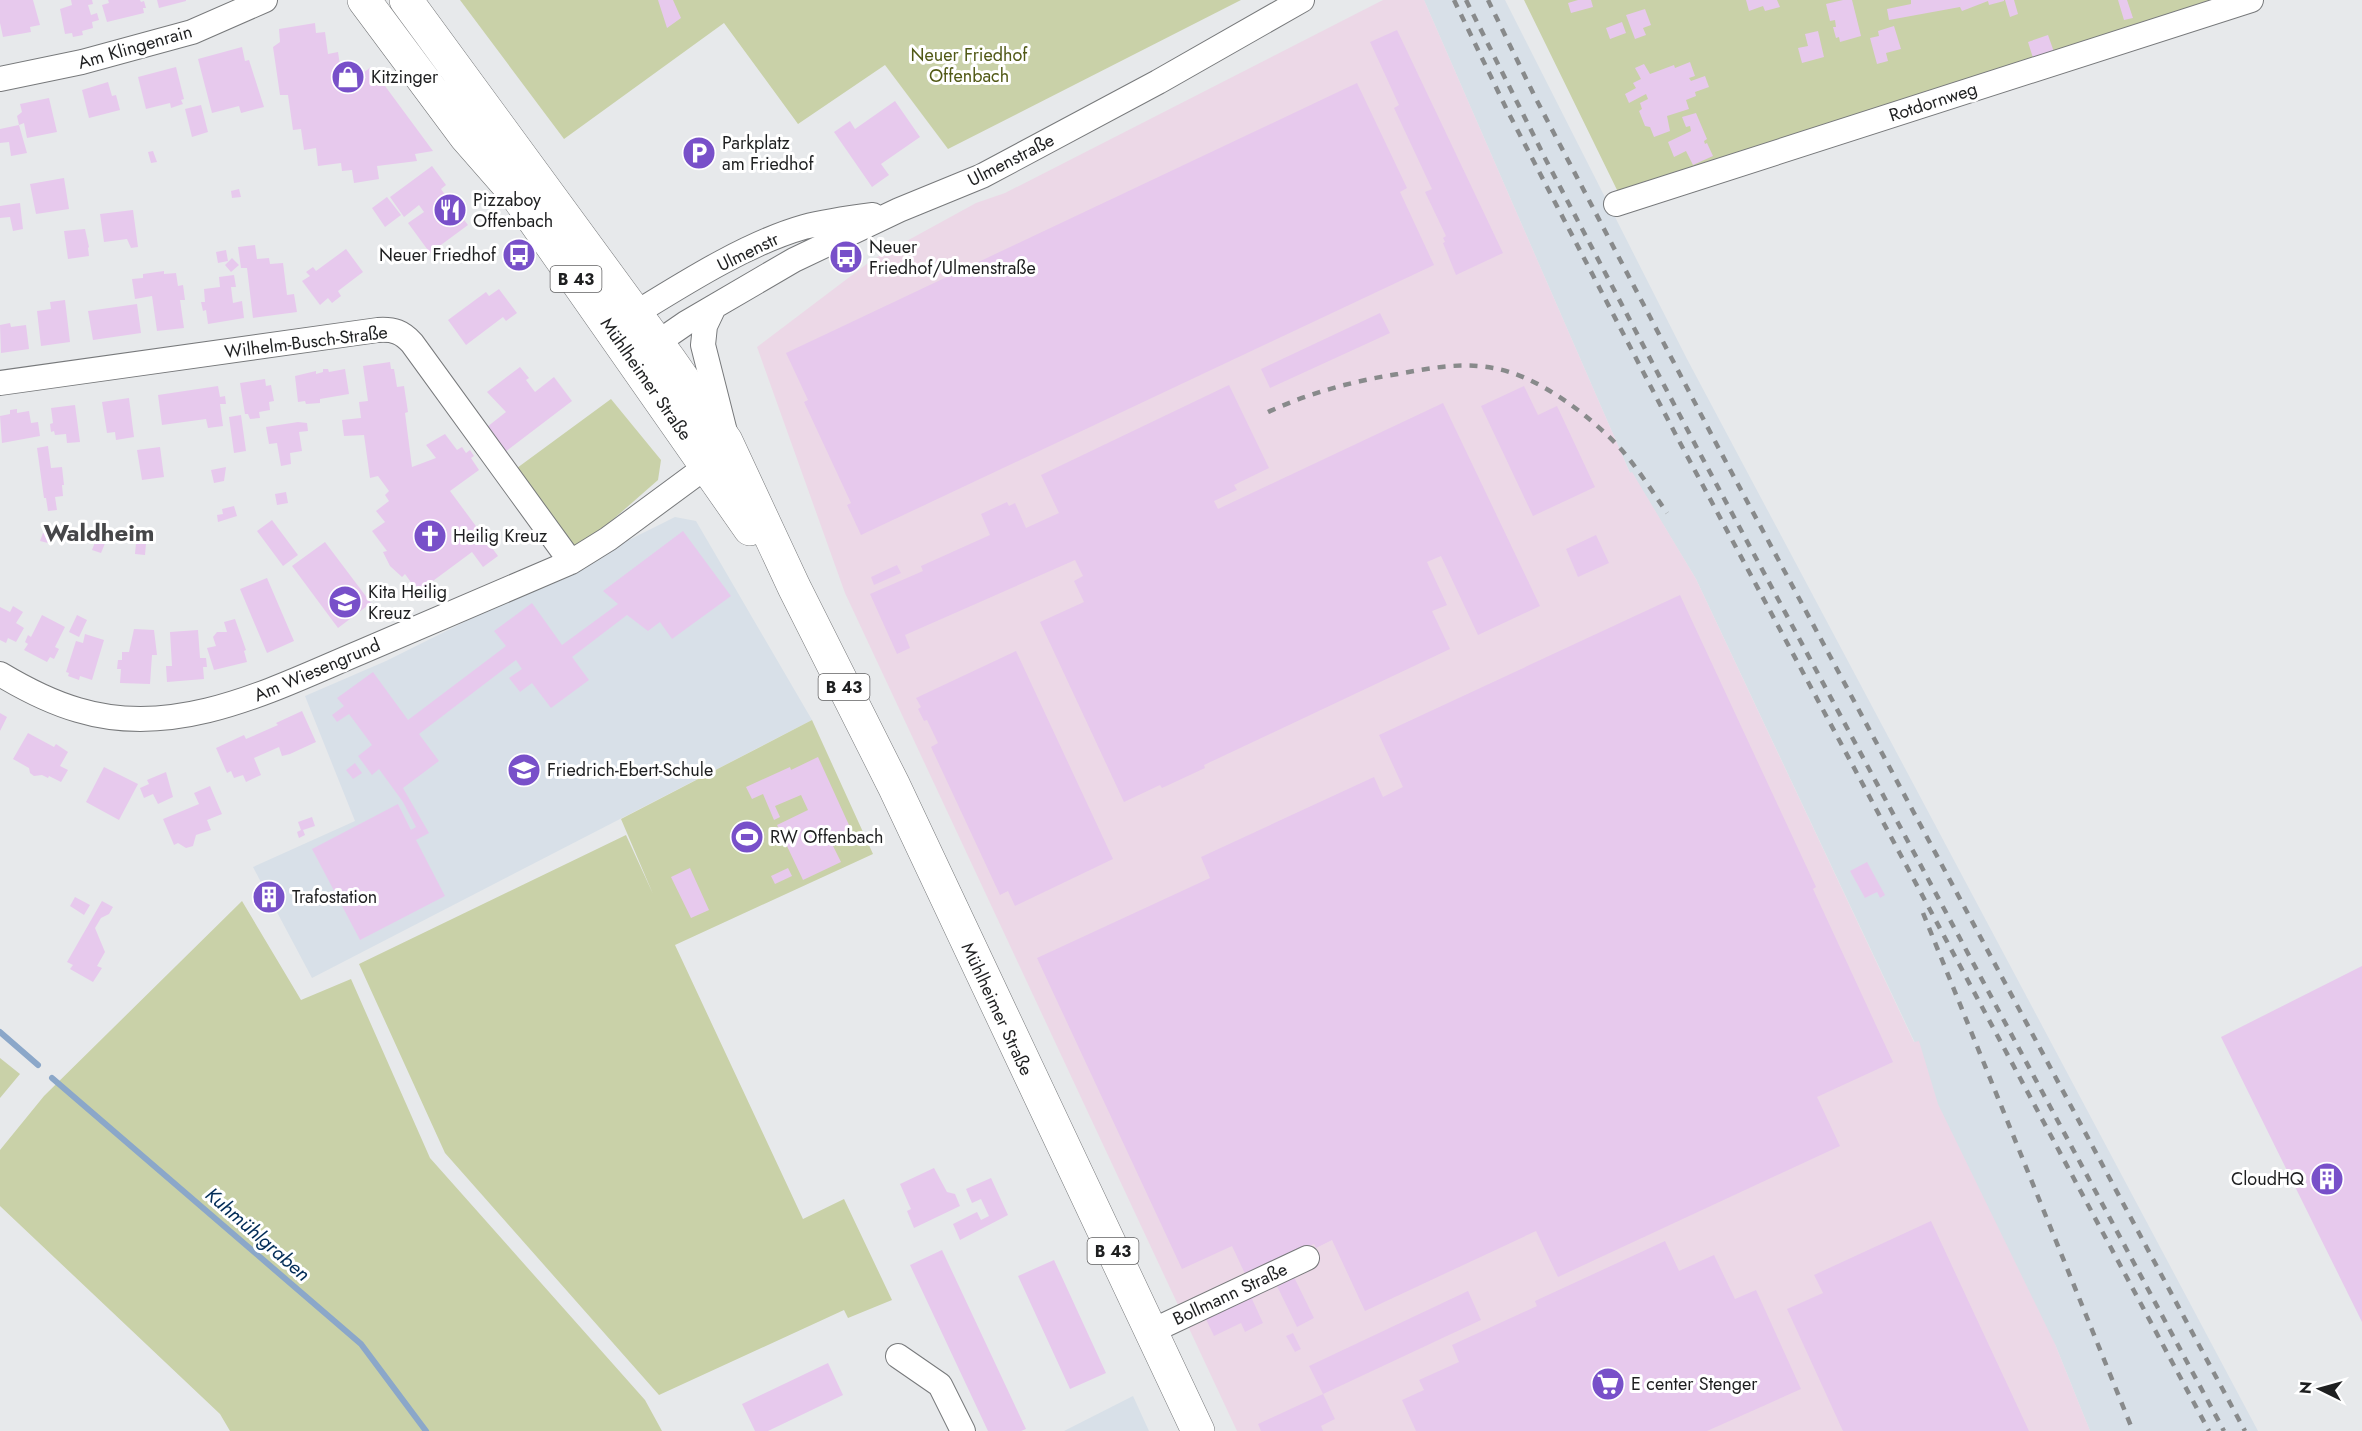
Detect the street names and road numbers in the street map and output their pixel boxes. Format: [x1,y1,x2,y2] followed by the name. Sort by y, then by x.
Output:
[75,18,195,76] street label: Am Klingenrain
[1886,76,1980,128] street label: Rotdornweg
[963,127,1059,193] street label: Ulmenstraße
[713,226,784,278] street label: Ulmenstr
[550,266,602,292] road number: B 43
[594,312,698,446] street label: Mühlheimer Straße
[223,319,389,365] street label: Wilhelm-Busch-Straße
[250,632,384,708] street label: Am Wiesengrund
[818,674,870,700] road number: B 43
[955,938,1039,1080] street label: Mühlheimer Straße
[1088,1238,1138,1264] road number: B 43
[1168,1256,1292,1332] street label: Bollmann Straße

